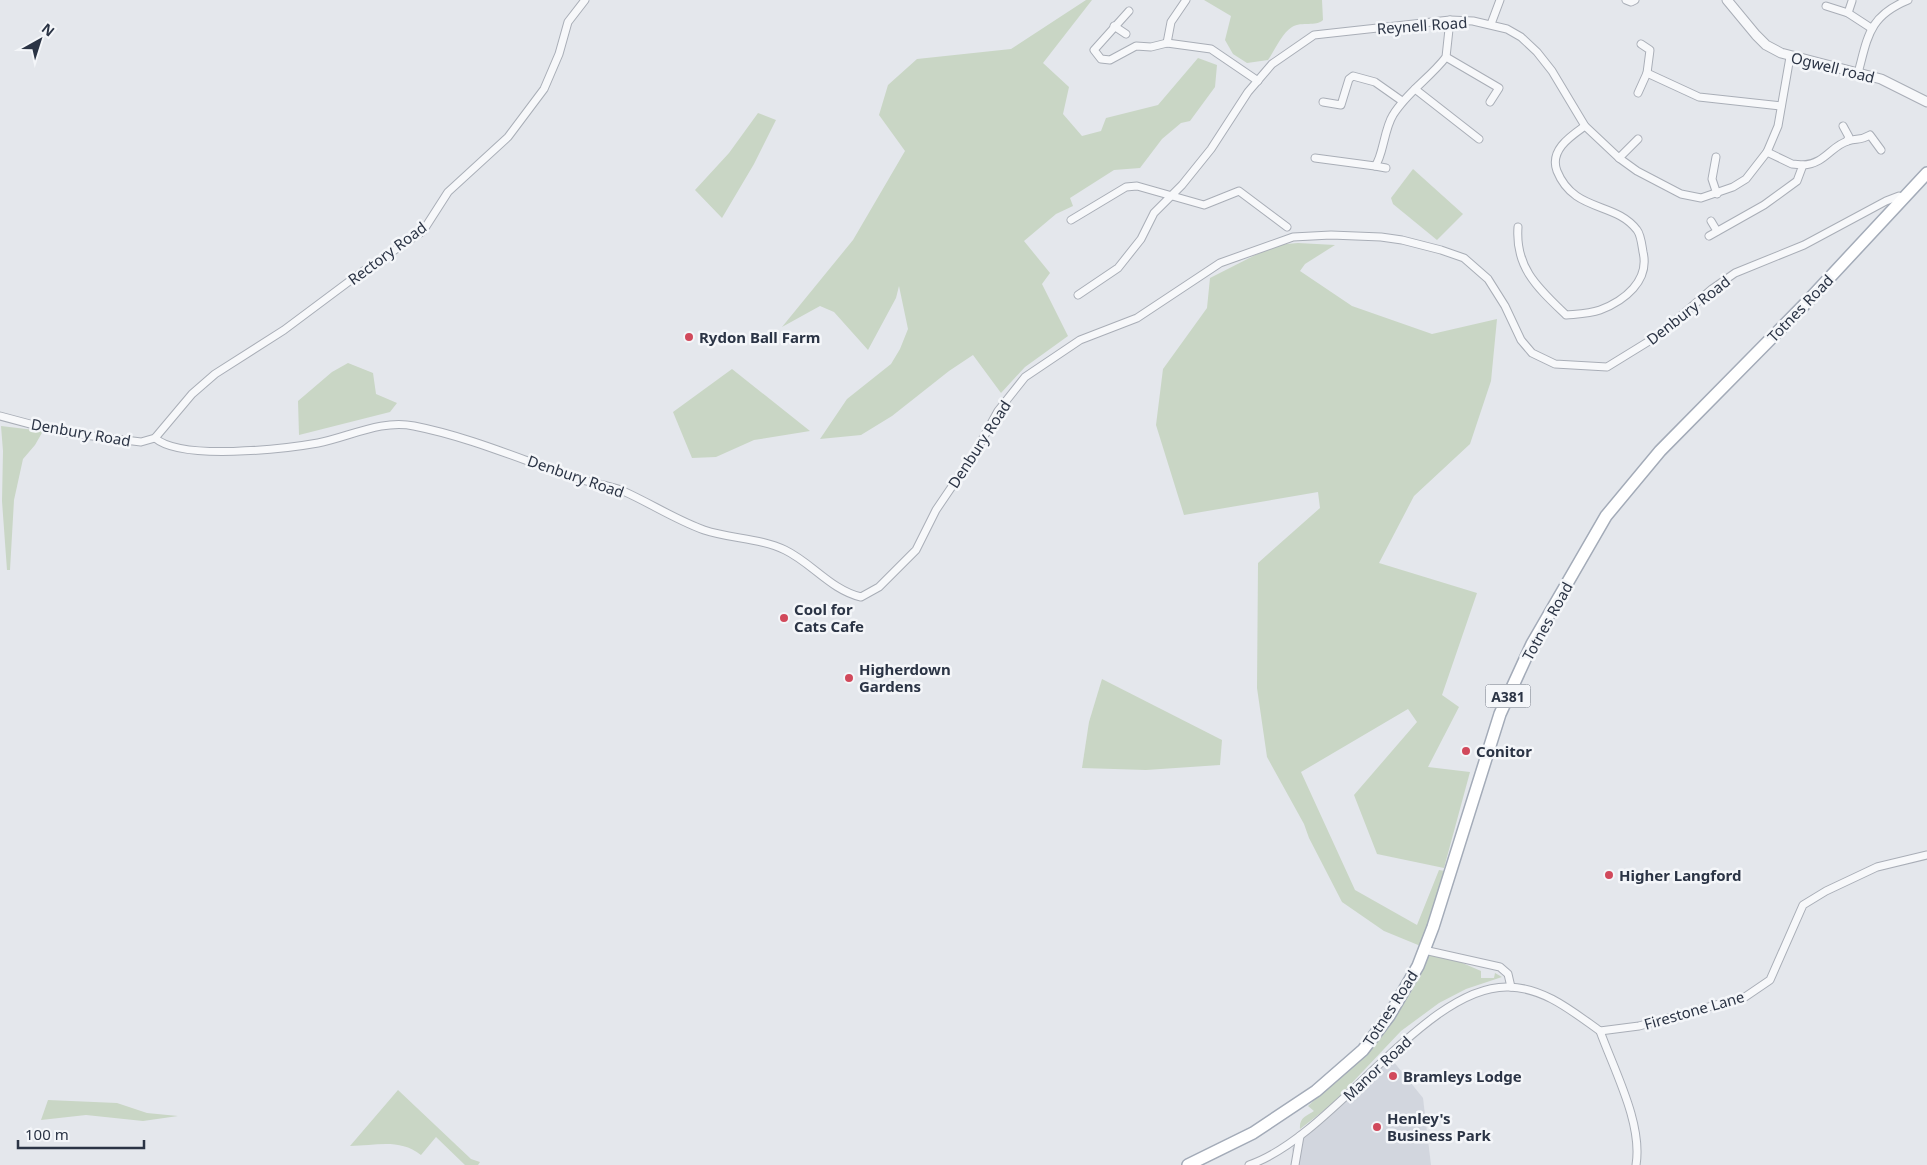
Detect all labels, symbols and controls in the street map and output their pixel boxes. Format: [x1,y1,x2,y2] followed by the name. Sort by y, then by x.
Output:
[1376,12,1468,38] street label: Reynell Road
[15,15,65,65] north arrow
[38,19,59,40] text: N
[1789,47,1877,87] street label: Ogwell road
[344,217,430,289] street label: Rectory Road
[1763,270,1837,346] street label: Totnes Road
[1642,271,1734,349] street label: Denbury Road
[699,327,820,347] place label: Rydon Ball Farm
[683,331,695,343] marker: Rydon Ball Farm
[943,396,1015,492] street label: Denbury Road
[30,413,132,451] street label: Denbury Road
[525,450,627,502] street label: Denbury Road
[1517,578,1577,664] street label: Totnes Road
[794,599,864,636] place label: Cool for Cats Cafe
[778,612,790,624] marker: Cool for Cats Cafe
[859,659,951,696] place label: Higherdown Gardens
[843,672,855,684] marker: Higherdown Gardens
[1486,684,1530,708] road number: A381
[1476,741,1532,761] place label: Conitor
[1460,745,1472,757] marker: Conitor
[1619,865,1741,885] place label: Higher Langford
[1603,869,1615,881] marker: Higher Langford
[1358,966,1422,1050] street label: Totnes Road
[1642,986,1746,1034] street label: Firestone Lane
[1339,1031,1415,1105] street label: Manor Road
[1403,1066,1522,1086] place label: Bramleys Lodge
[1387,1070,1399,1082] marker: Bramleys Lodge
[1387,1108,1491,1145] place label: Henley's Business Park
[18,1118,144,1150] scale bar
[1371,1121,1383,1133] marker: Henley's Business Park
[25,1124,69,1144] text: 100 m

